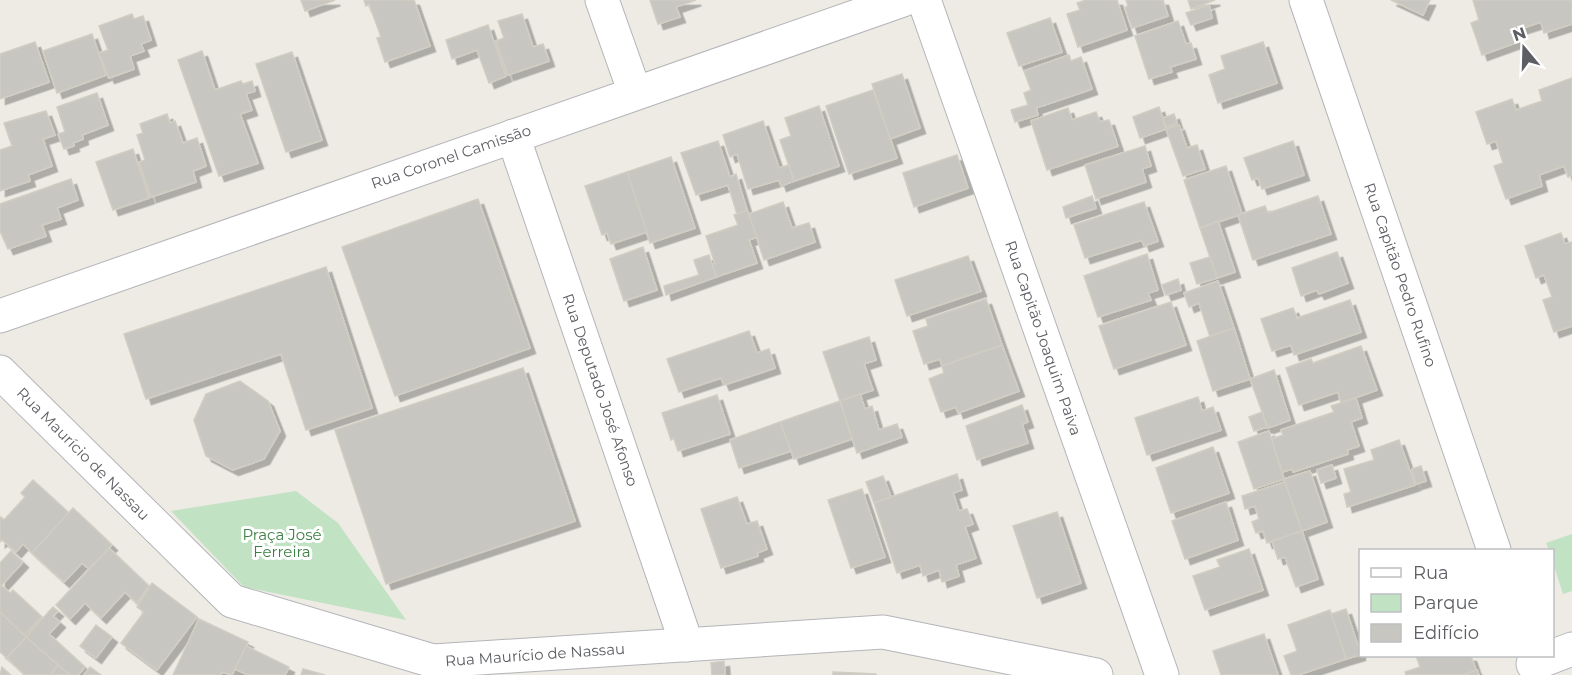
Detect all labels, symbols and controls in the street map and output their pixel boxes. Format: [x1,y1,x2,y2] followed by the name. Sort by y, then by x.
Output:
[1494,18,1554,78] north arrow
[1510,23,1528,45] text: N
[368,120,533,193] street label: Rua Coronel Camissão
[1360,180,1441,370] street label: Rua Capitão Pedro Rufino
[1001,238,1086,438] street label: Rua Capitão Joaquim Paiva
[558,291,642,489] street label: Rua Deputado José Afonso
[13,383,154,524] street label: Rua Maurício de Nassau
[242,525,322,561] park label: Praça José Ferreira
[1359,549,1554,657] legend
[1413,562,1449,584] text: Rua
[1413,592,1479,614] text: Parque
[1413,622,1479,644] text: Edifício
[444,639,626,670] street label: Rua Maurício de Nassau

